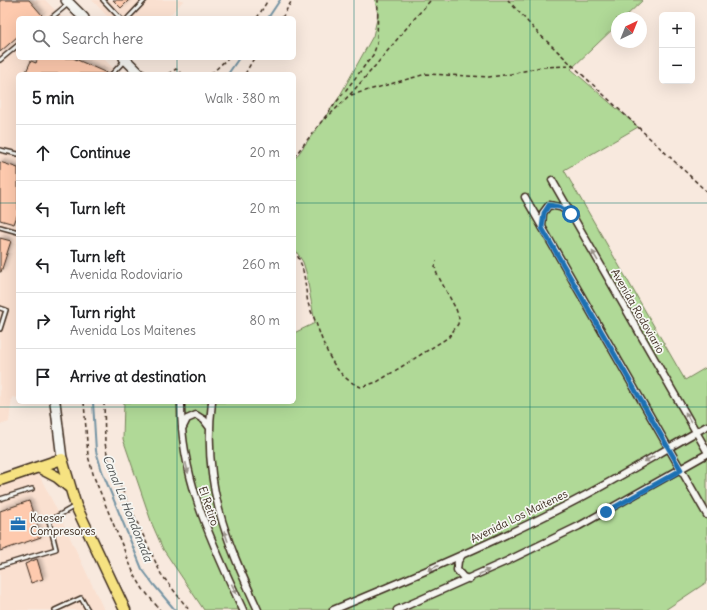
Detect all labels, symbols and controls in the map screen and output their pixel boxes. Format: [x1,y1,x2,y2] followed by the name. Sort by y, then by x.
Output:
[611,12,647,48] north arrow
[659,12,695,84] map controls
[659,12,695,48] button: +
[16,16,296,60] search box
[30,27,52,49] icon: search
[62,29,143,48] text: Search here
[659,48,695,84] button: −
[32,87,74,109] text: 5 min
[205,90,280,107] text: Walk · 380 m
[32,142,54,164] icon: ahead
[70,143,131,162] text: Continue
[250,144,280,161] text: 20 m
[32,198,54,220] icon: left
[70,199,125,218] text: Turn left
[250,200,280,217] text: 20 m
[562,205,580,223] route start
[70,247,125,266] text: Turn left
[592,250,599,262] one-way arrow
[32,254,54,276] icon: left
[242,256,280,273] text: 260 m
[70,266,183,283] text: Avenida Rodoviario
[608,266,668,356] street label: Avenida Rodoviario
[70,303,135,322] text: Turn right
[32,310,54,332] icon: right
[249,312,280,329] text: 80 m
[70,322,196,339] text: Avenida Los Maitenes
[32,366,54,388] icon: arrive
[70,367,206,386] text: Arrive at destination
[684,411,691,423] one-way arrow
[100,452,157,565] water label: Canal La Hondonada
[643,456,655,463] one-way arrow
[185,462,191,474] one-way arrow
[196,484,222,528] street label: El Retiro
[468,486,570,546] street label: Avenida Los Maitenes
[597,503,615,521] route end
[30,511,96,538] place label: Kaeser Compresores
[9,515,27,533] office icon: Kaeser Compresores
[223,529,229,541] one-way arrow
[427,565,438,571] one-way arrow
[478,569,489,575] one-way arrow
[231,584,237,596] one-way arrow

